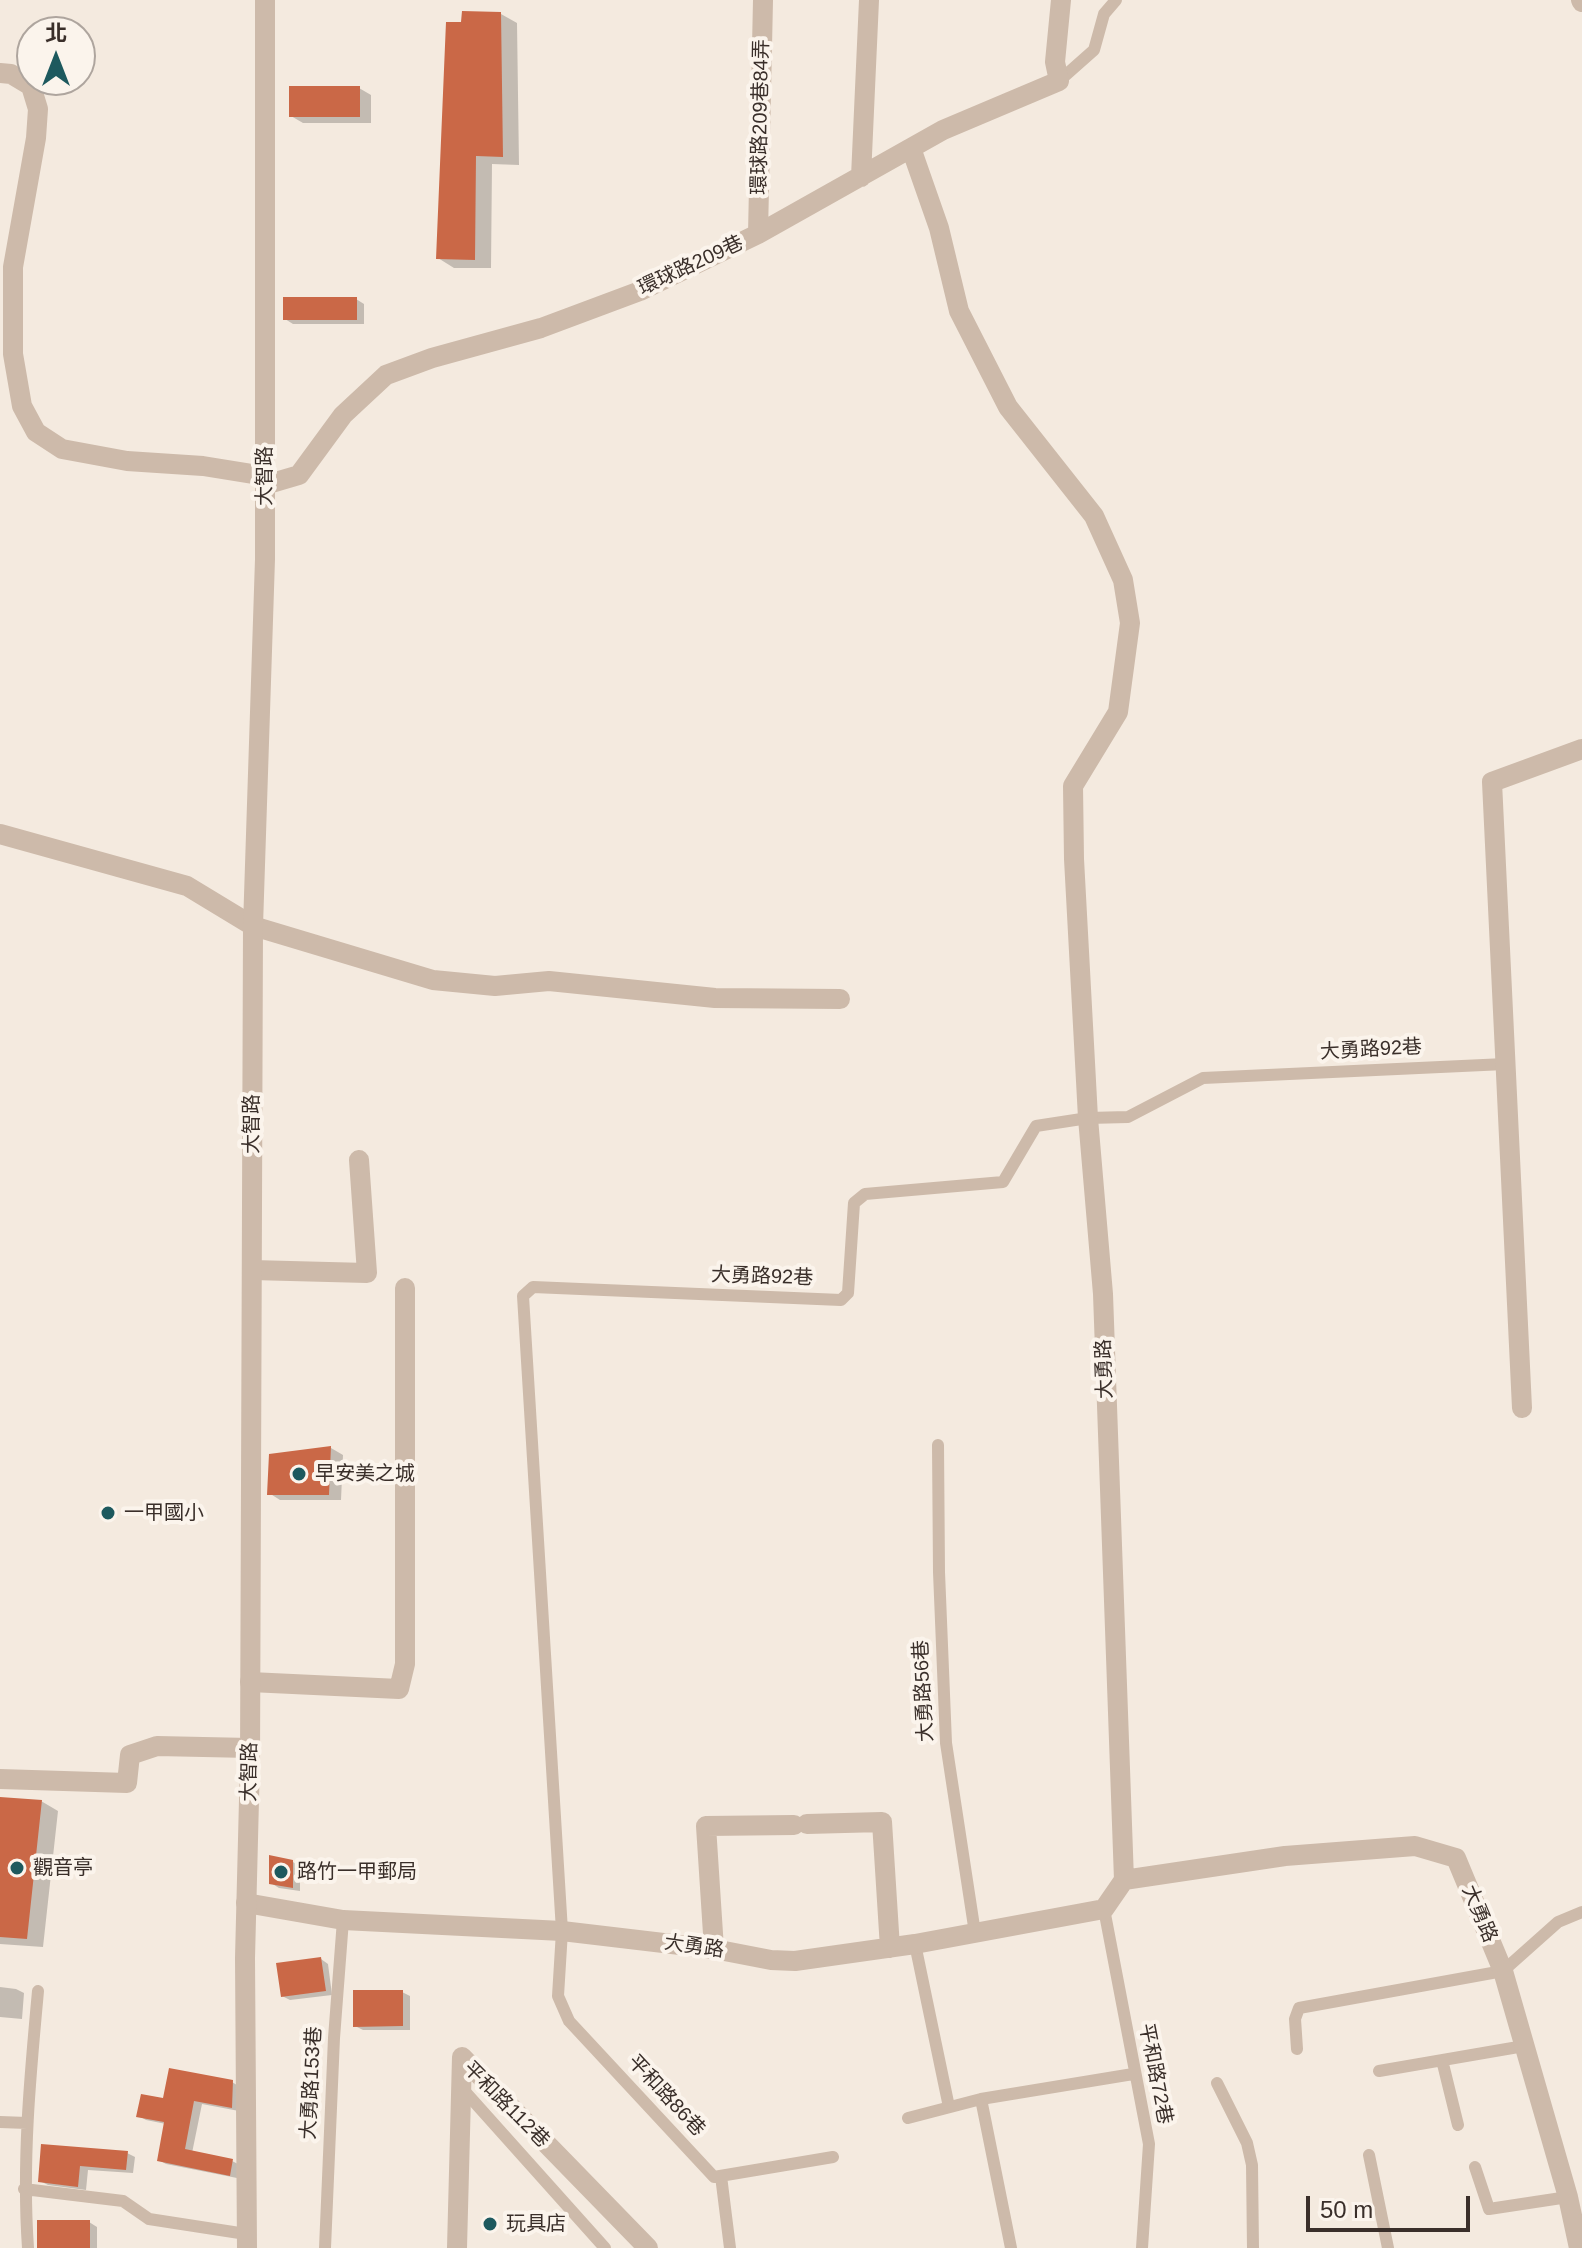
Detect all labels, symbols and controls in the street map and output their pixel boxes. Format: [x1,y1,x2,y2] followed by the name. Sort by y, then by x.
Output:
[16,16,96,96] north arrow
[45,21,67,46] text: 北
[748,39,774,195] street label: 環球路209巷84弄
[635,231,747,301] street label: 環球路209巷
[253,446,277,506] street label: 大智路
[1319,1035,1423,1065] street label: 大勇路92巷
[240,1094,264,1154] street label: 大智路
[710,1263,814,1291] street label: 大勇路92巷
[1092,1339,1118,1399] street label: 大勇路
[315,1462,415,1486] place label: 早安美之城
[290,1465,308,1483] marker: 早安美之城
[124,1501,204,1525] place label: 一甲國小
[99,1504,117,1522] marker: 一甲國小
[909,1639,939,1743] street label: 大勇路56巷
[237,1742,263,1802] street label: 大智路
[33,1856,93,1880] place label: 觀音亭
[8,1859,26,1877] marker: 觀音亭
[297,1860,417,1884] place label: 路竹一甲郵局
[272,1863,290,1881] marker: 路竹一甲郵局
[1456,1882,1502,1946] street label: 大勇路
[663,1931,725,1963] street label: 大勇路
[1133,2022,1177,2126] street label: 平和路72巷
[297,2026,327,2140] street label: 大勇路153巷
[622,2050,710,2142] street label: 平和路86巷
[458,2057,554,2153] street label: 平和路112巷
[1310,2180,1474,2230] scale bar
[1320,2196,1373,2223] text: 50 m
[506,2212,566,2236] place label: 玩具店
[481,2215,499,2233] marker: 玩具店

